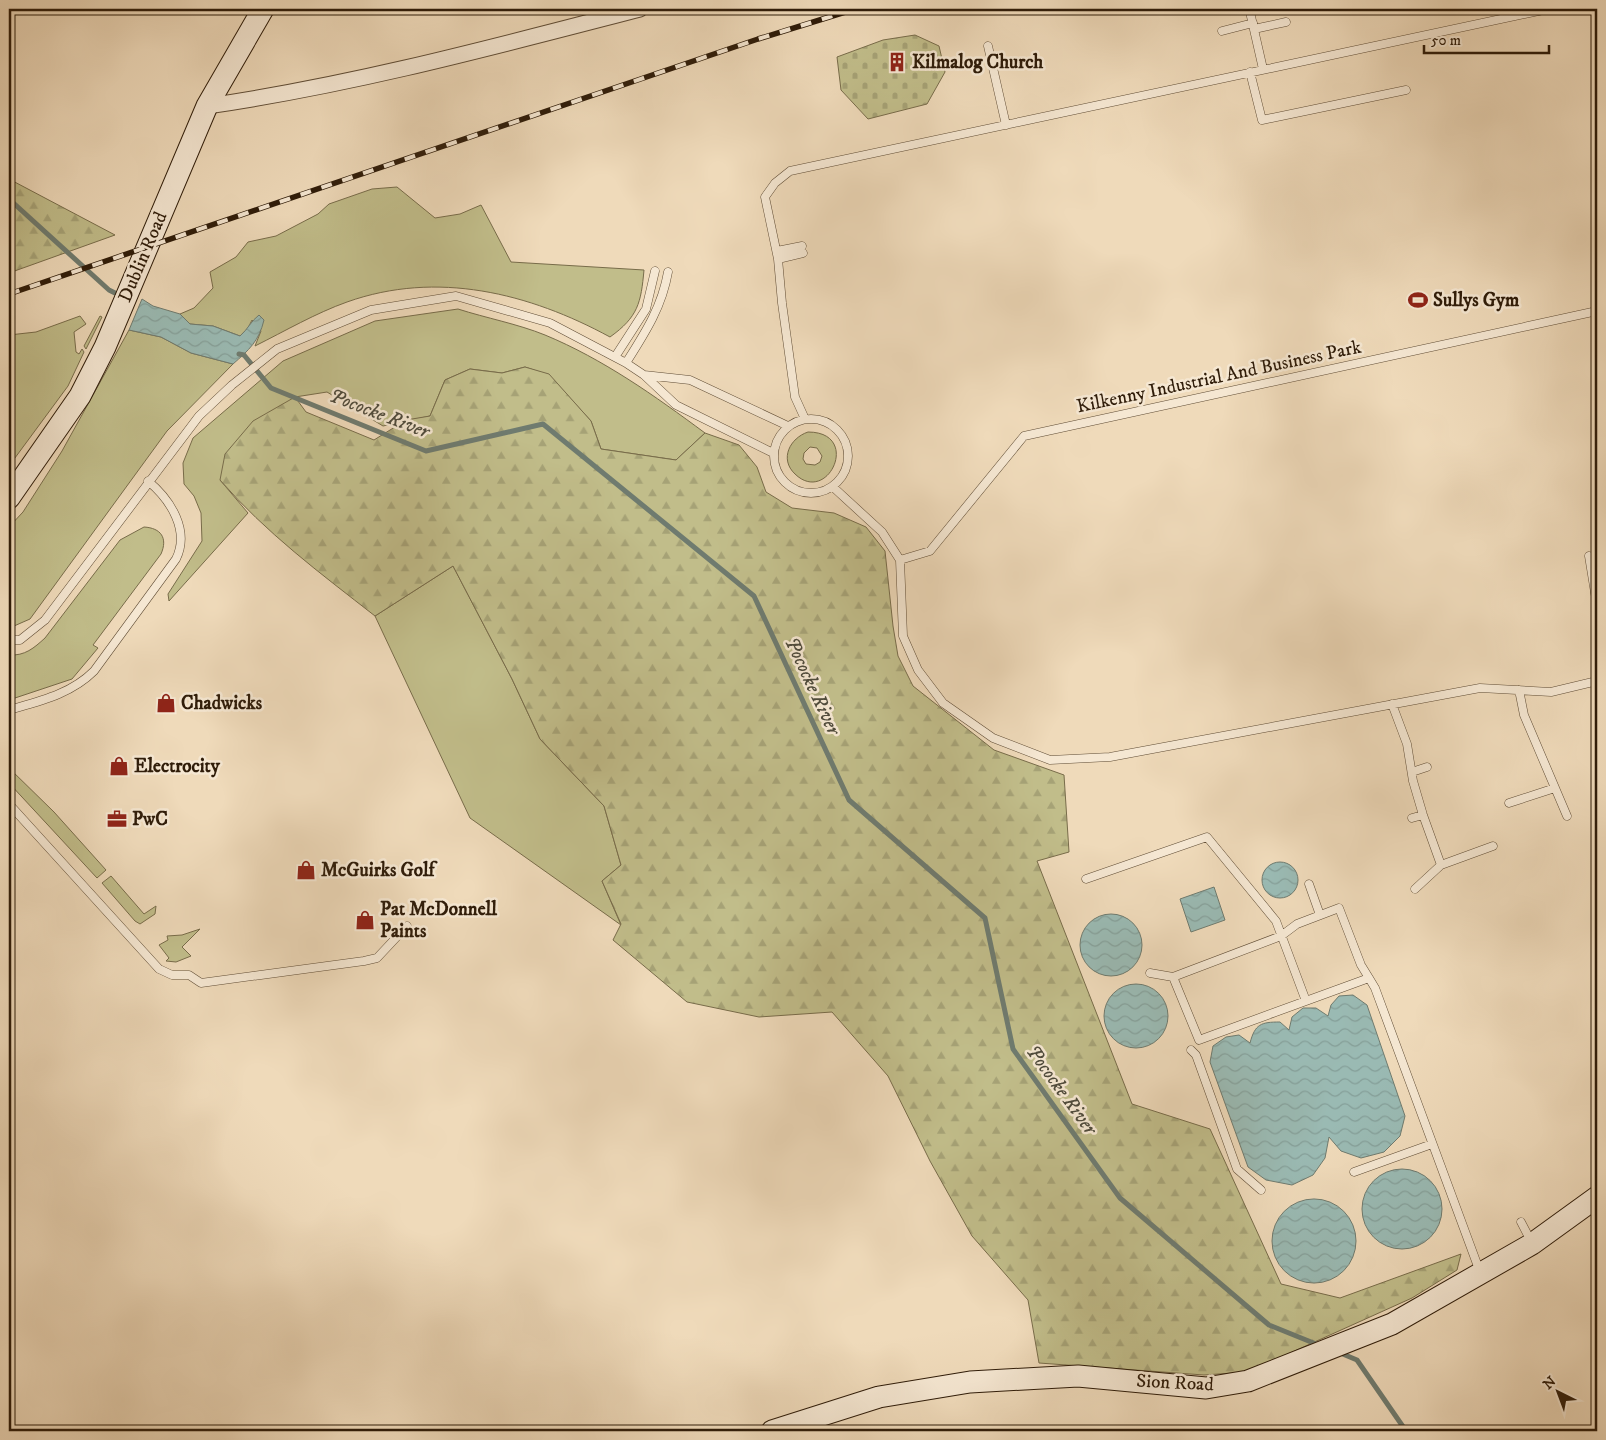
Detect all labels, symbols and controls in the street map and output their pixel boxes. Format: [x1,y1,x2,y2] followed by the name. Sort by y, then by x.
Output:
[1424,22,1548,54] scale bar
[1431,31,1461,50] text: 50 m
[886,51,908,73] building icon: Kilmalog Church
[912,51,1044,74] place label: Kilmalog Church
[114,208,173,306] street label: Dublin Road
[1407,289,1429,311] sports icon: Sullys Gym
[1433,289,1520,312] place label: Sullys Gym
[1075,335,1364,418] street label: Kilkenny Industrial And Business Park
[325,384,434,445] water label: Pococke River
[778,633,846,741] water label: Pococke River
[155,692,177,714] shop icon: Chadwicks
[181,692,263,715] place label: Chadwicks
[108,755,130,777] shop icon: Electrocity
[134,755,221,778] place label: Electrocity
[106,808,128,830] office icon: PwC
[132,808,168,831] place label: PwC
[295,859,317,881] shop icon: McGuirks Golf
[321,859,439,882] place label: McGuirks Golf
[380,898,497,943] place label: Pat McDonnell Paints
[354,909,376,931] shop icon: Pat McDonnell Paints
[1020,1040,1103,1141] water label: Pococke River
[1534,1368,1584,1418] north arrow
[1136,1369,1215,1397] street label: Sion Road
[1540,1372,1561,1394] text: N

